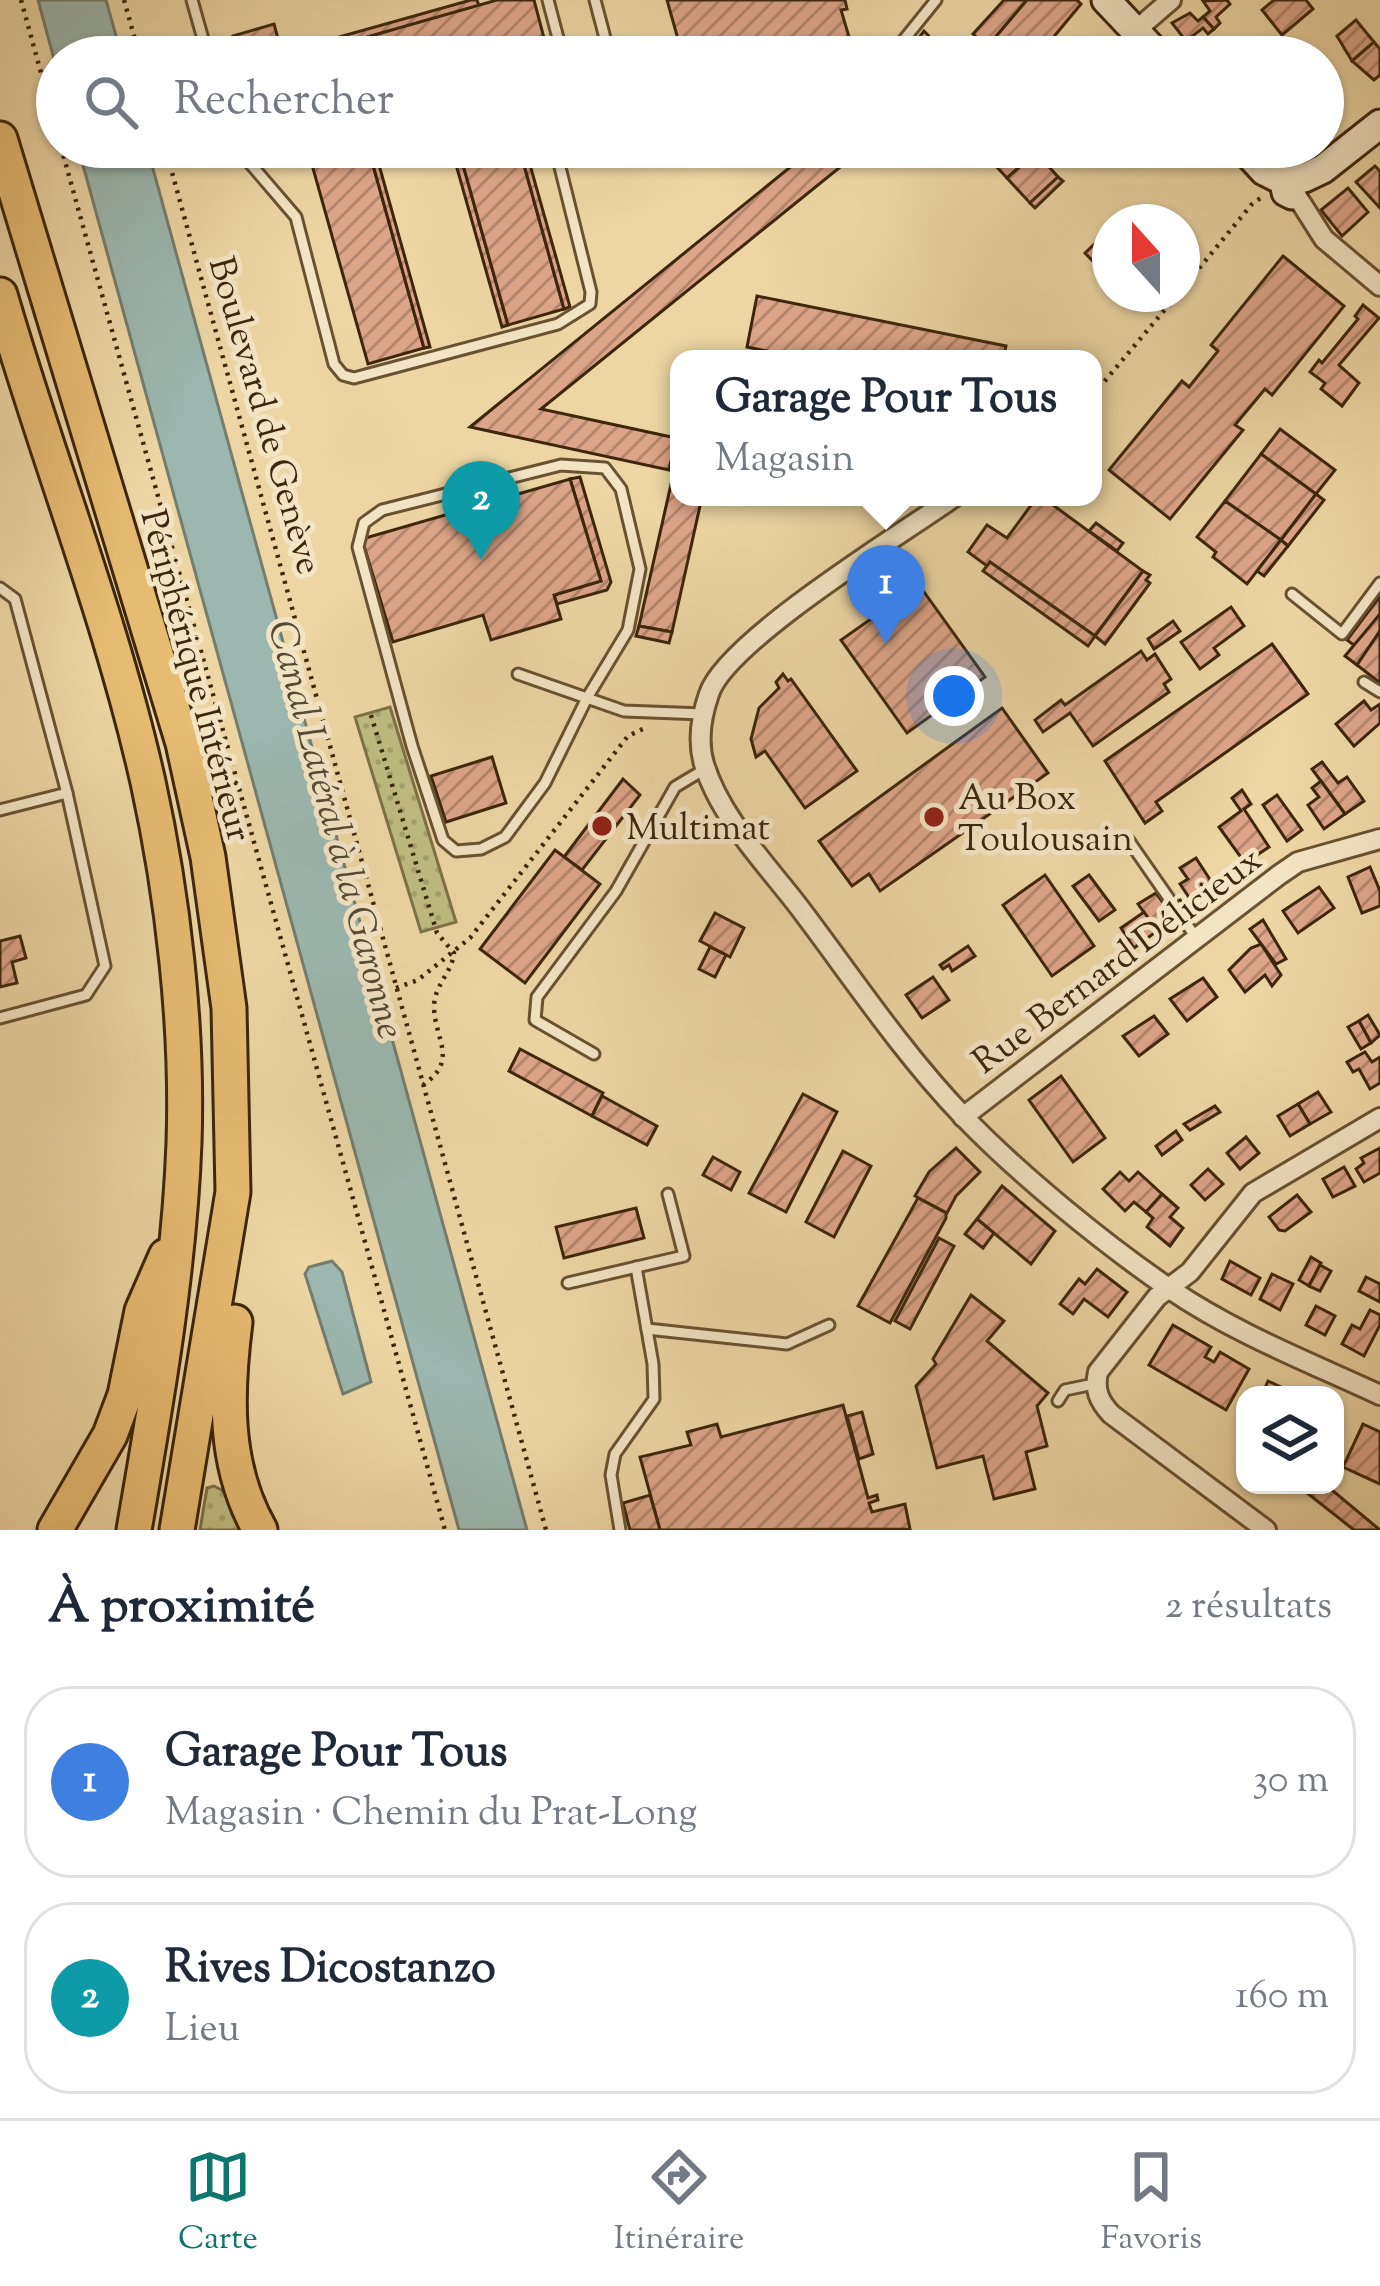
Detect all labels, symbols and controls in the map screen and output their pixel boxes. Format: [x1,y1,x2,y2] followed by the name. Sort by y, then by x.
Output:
[36,36,1344,168] search box
[78,69,144,135] icon: search
[174,70,394,135] text: Rechercher
[1092,204,1200,312] north arrow
[193,251,333,581] street label: Boulevard de Genève
[670,350,1102,506] popup
[715,368,1057,433] text: Garage Pour Tous
[715,433,854,489] text: Magasin
[442,461,520,560] pin: 2
[125,504,263,848] street label: Périphérique Intérieur
[847,545,925,644] pin: 1
[250,615,416,1046] water label: Canal Latéral à la Garonne
[924,666,984,726] your location
[958,774,1133,867] place label: Au Box Toulousain
[626,804,770,856] place label: Multimat
[921,804,947,830] marker: Au Box Toulousain
[589,813,615,839] marker: Multimat
[963,836,1274,1088] street label: Rue Bernard Délicieux
[1236,1386,1344,1494] map controls
[1236,1386,1344,1494] button: layers
[48,1572,315,1645] text: À proximité
[1165,1580,1332,1636] text: 2 résultats
[165,1722,508,1787] text: Garage Pour Tous
[83,1754,97,1810] text: 1
[1252,1754,1329,1810] text: 30 m
[165,1787,697,1843] text: Magasin · Chemin du Prat-Long
[165,1938,496,2003] text: Rives Dicostanzo
[81,1970,99,2026] text: 2
[1235,1970,1329,2026] text: 160 m
[165,2003,240,2059] text: Lieu
[178,2144,258,2264] tab: Carte
[614,2144,744,2264] tab: Itinéraire
[1100,2144,1202,2264] tab: Favoris

